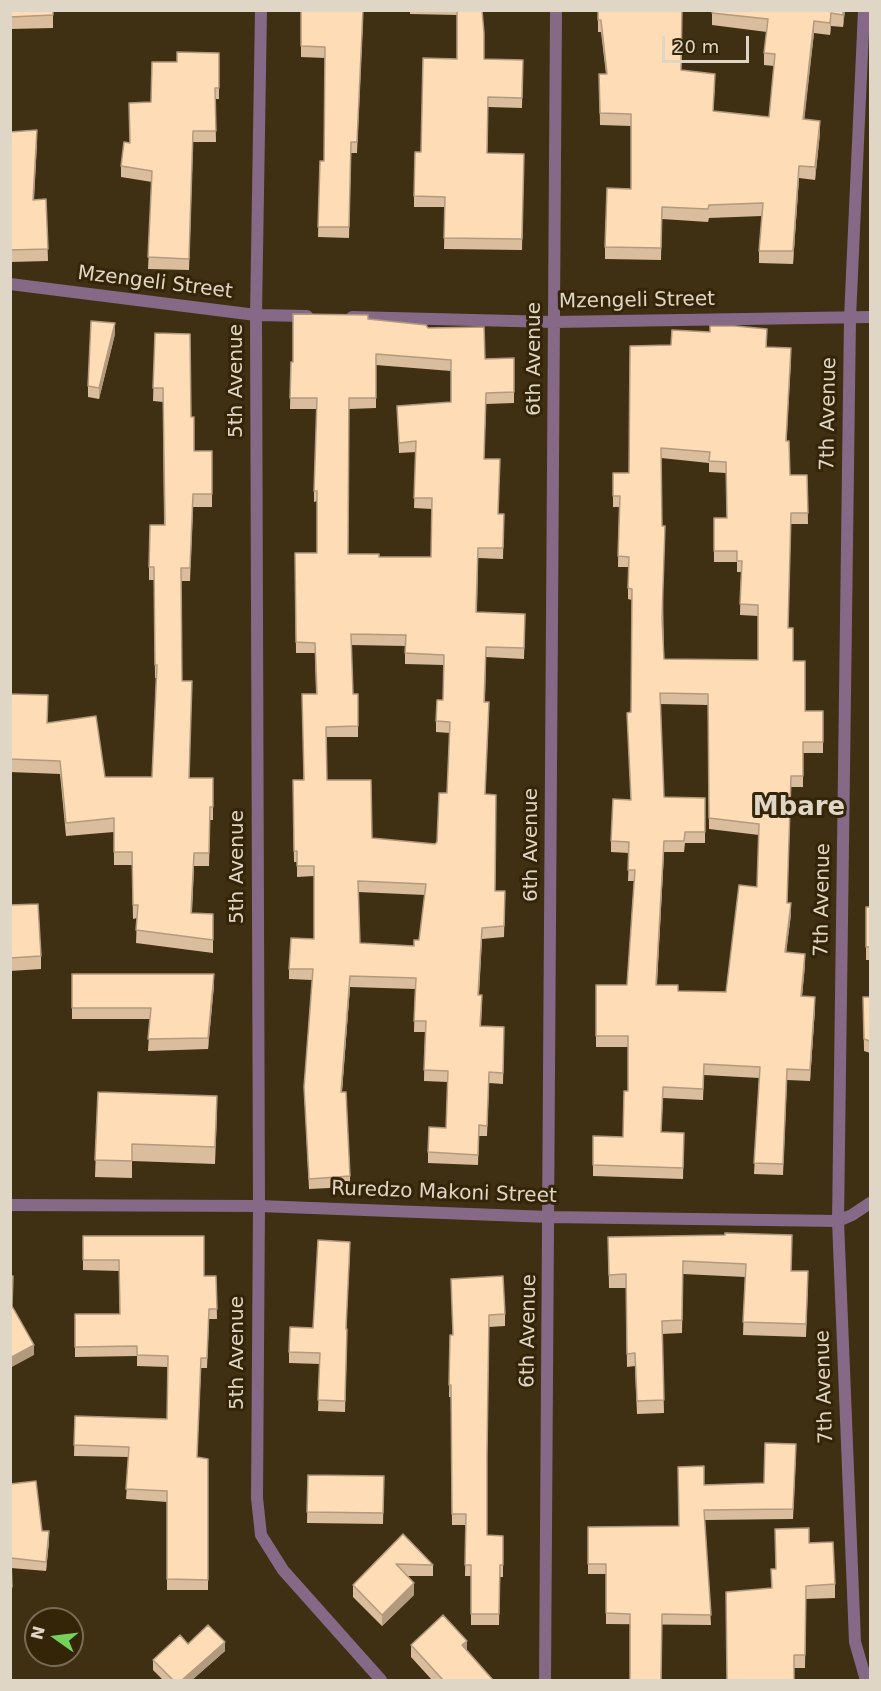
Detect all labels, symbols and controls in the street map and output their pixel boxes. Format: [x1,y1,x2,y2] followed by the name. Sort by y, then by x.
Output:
[665,24,752,62] scale bar
[673,36,719,57] text: 20 m
[76,262,234,304] street label: Mzengeli Street
[559,288,715,314] street label: Mzengeli Street
[523,302,547,416] street label: 6th Avenue
[225,324,249,438] street label: 5th Avenue
[816,357,842,471] street label: 7th Avenue
[520,788,544,902] street label: 6th Avenue
[753,792,845,824] district label: Mbare
[226,810,250,924] street label: 5th Avenue
[810,843,836,957] street label: 7th Avenue
[331,1177,557,1209] street label: Ruredzo Makoni Street
[516,1274,542,1388] street label: 6th Avenue
[226,1296,250,1410] street label: 5th Avenue
[811,1330,839,1444] street label: 7th Avenue
[24,1607,84,1667] north arrow
[27,1624,49,1642] text: N

